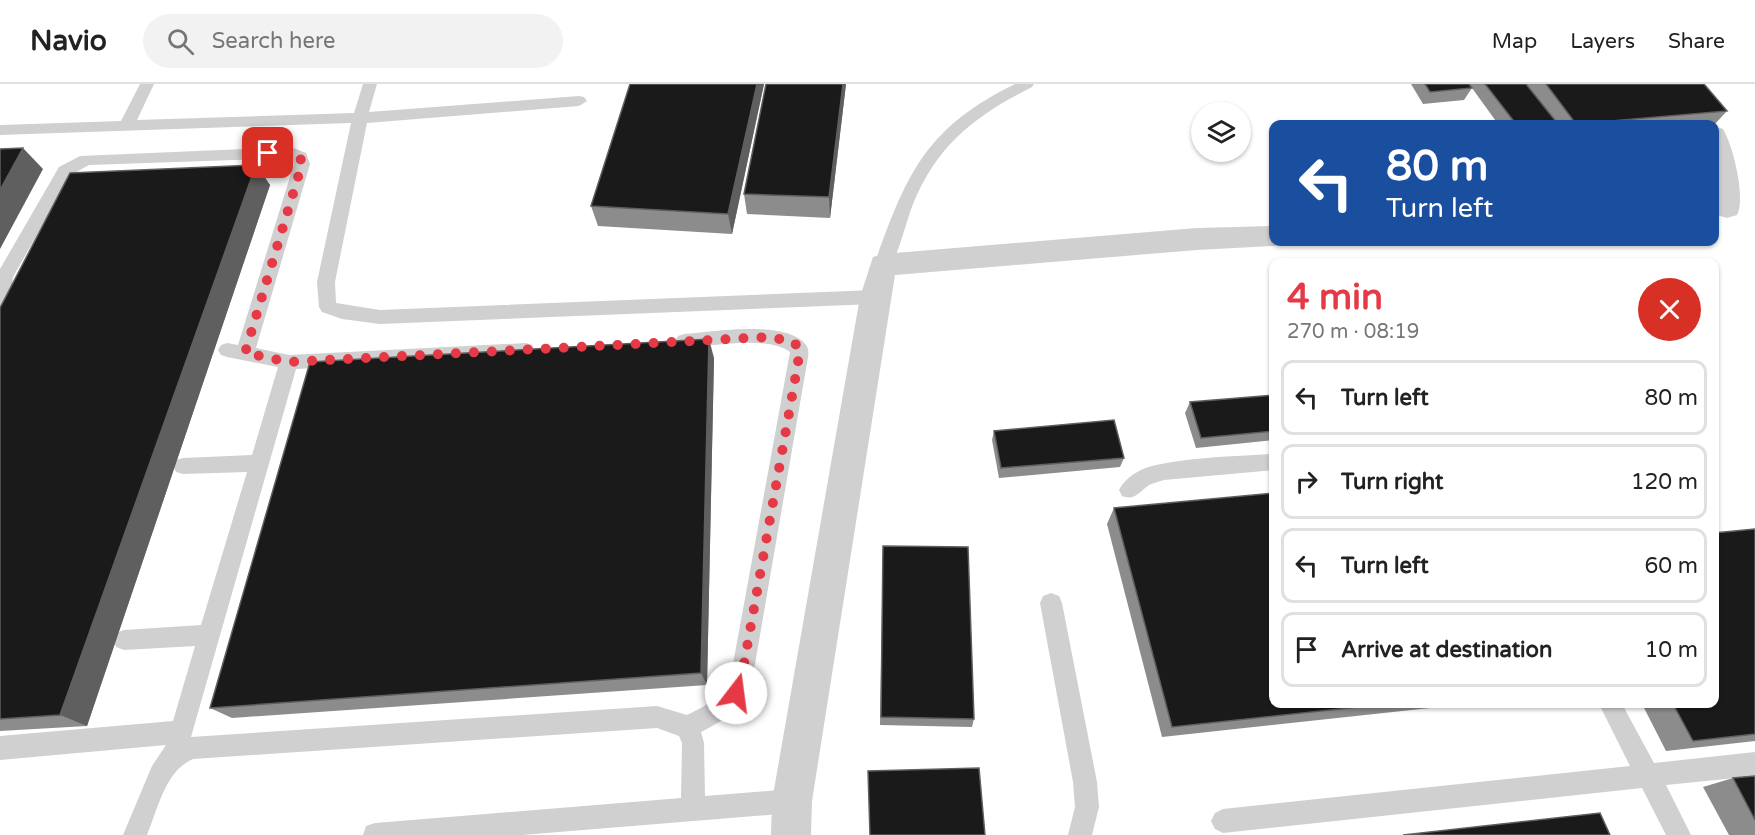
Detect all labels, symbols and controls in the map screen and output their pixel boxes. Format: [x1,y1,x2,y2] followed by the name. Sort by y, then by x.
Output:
[143,14,563,68] search box
[30,24,107,58] text: Navio
[164,25,197,58] icon: search
[212,28,336,54] text: Search here
[1492,29,1537,54] text: Map
[1570,29,1635,54] text: Layers
[1668,29,1725,54] text: Share
[1191,102,1251,162] map controls
[1191,102,1251,162] button: layers
[242,127,293,178] pin
[251,136,284,169] icon: arrive
[1386,141,1488,192] text: 80 m
[1287,144,1365,222] icon: left
[1386,192,1493,225] text: Turn left
[1287,276,1383,319] text: 4 min
[1638,278,1701,341] button: close
[1287,320,1419,344] text: 270 m · 08:19
[1290,381,1323,414] icon: left
[1341,385,1429,411] text: Turn left
[1644,385,1698,411] text: 80 m
[1290,465,1323,498] icon: right
[1341,469,1443,495] text: Turn right
[1631,469,1698,495] text: 120 m
[1290,549,1323,582] icon: left
[1341,553,1429,579] text: Turn left
[1644,553,1698,579] text: 60 m
[1290,633,1323,666] icon: arrive
[1341,637,1552,663] text: Arrive at destination
[1644,637,1698,663] text: 10 m
[704,661,768,725] position arrow

